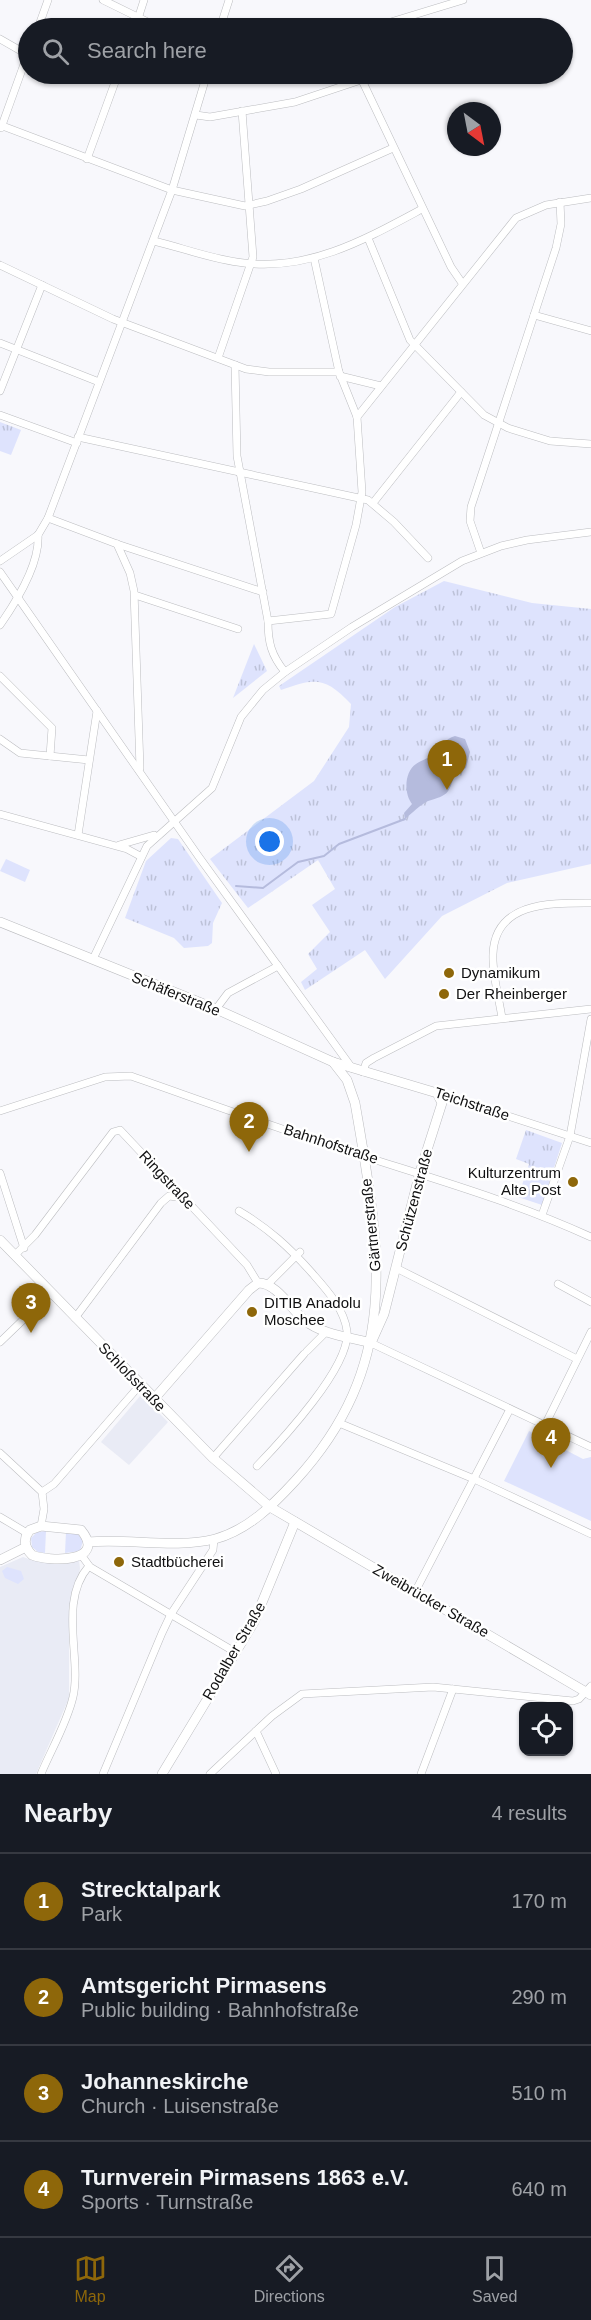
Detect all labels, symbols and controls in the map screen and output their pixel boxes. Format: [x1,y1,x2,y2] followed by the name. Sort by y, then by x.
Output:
[18,18,573,84] search box
[39,35,72,68] icon: search
[87,38,207,63] text: Search here
[447,102,501,156] north arrow
[428,740,466,790] pin: 1
[255,827,284,856] your location
[461,964,540,981] place label: Dynamikum
[442,966,456,980] marker: Dynamikum
[129,968,223,1019] street label: Schäferstraße
[456,985,567,1002] place label: Der Rheinberger
[437,987,451,1001] marker: Der Rheinberger
[433,1083,512,1124] street label: Teichstraße
[230,1102,268,1152] pin: 2
[282,1120,381,1167] street label: Bahnhofstraße
[136,1147,199,1212] street label: Ringstraße
[392,1147,435,1253] street label: Schützenstraße
[468,1164,562,1198] place label: Kulturzentrum Alte Post
[566,1175,580,1189] marker: Kulturzentrum Alte Post
[357,1178,384,1272] street label: Gärtnerstraße
[12,1284,51,1333] pin: 3
[264,1294,361,1328] place label: DITIB Anadolu Moschee
[245,1305,259,1319] marker: DITIB Anadolu Moschee
[95,1339,169,1415] street label: Schloßstraße
[532,1418,570,1468] pin: 4
[131,1553,224,1570] place label: Stadtbücherei
[112,1555,126,1569] marker: Stadtbücherei
[370,1560,492,1641] street label: Zweibrücker Straße
[199,1599,268,1703] street label: Rodalber Straße
[519,1702,573,1756] map controls
[519,1702,573,1756] button: locate
[24,1798,112,1828] text: Nearby
[491,1802,567,1824] text: 4 results
[81,1877,220,1902] text: Strecktalpark
[38,1890,49,1912] text: 1
[511,1890,567,1912] text: 170 m
[81,1903,122,1925] text: Park
[81,1973,327,1998] text: Amtsgericht Pirmasens
[38,1986,49,2008] text: 2
[511,1986,567,2008] text: 290 m
[81,1999,359,2021] text: Public building · Bahnhofstraße
[81,2069,249,2094] text: Johanneskirche
[38,2082,49,2104] text: 3
[511,2082,567,2104] text: 510 m
[81,2095,279,2117] text: Church · Luisenstraße
[81,2165,409,2190] text: Turnverein Pirmasens 1863 e.V.
[38,2178,49,2200] text: 4
[511,2178,567,2200] text: 640 m
[81,2191,253,2213] text: Sports · Turnstraße
[74,2252,107,2306] tab: Map
[254,2252,325,2306] tab: Directions
[472,2252,517,2306] tab: Saved

